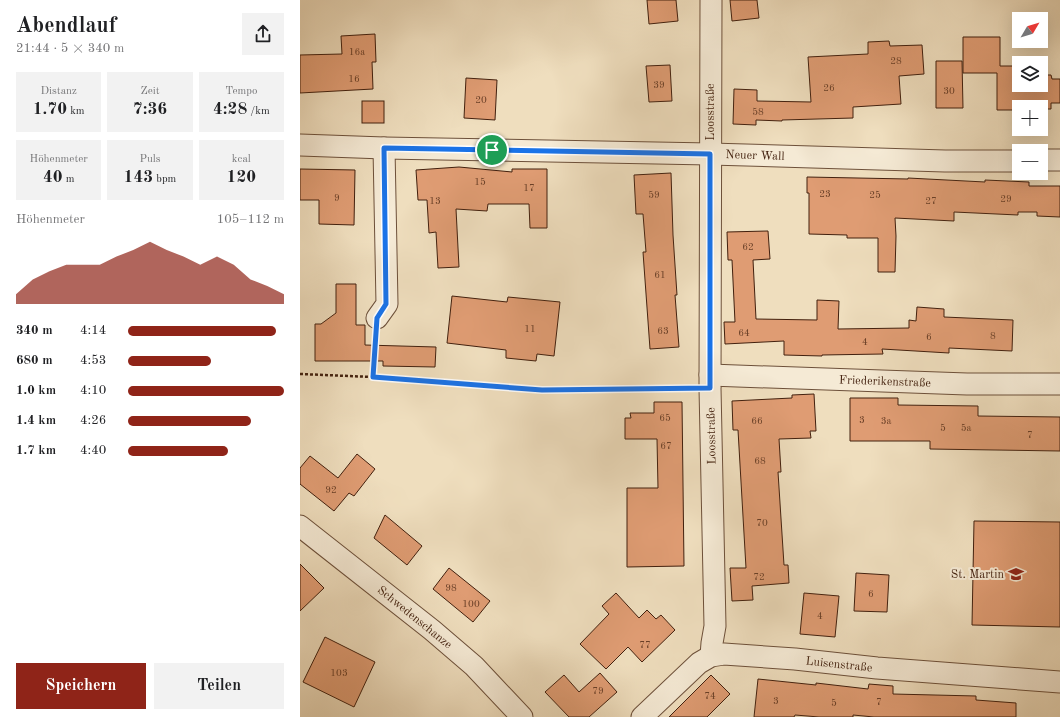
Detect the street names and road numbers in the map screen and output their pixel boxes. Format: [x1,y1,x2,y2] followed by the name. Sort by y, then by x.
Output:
[705,83,717,141] street label: Loosstraße
[725,149,785,163] street label: Neuer Wall
[839,374,932,390] street label: Friederikenstraße
[705,407,718,465] street label: Loosstraße
[375,584,454,652] street label: Schwedenschanze
[805,656,873,675] street label: Luisenstraße

